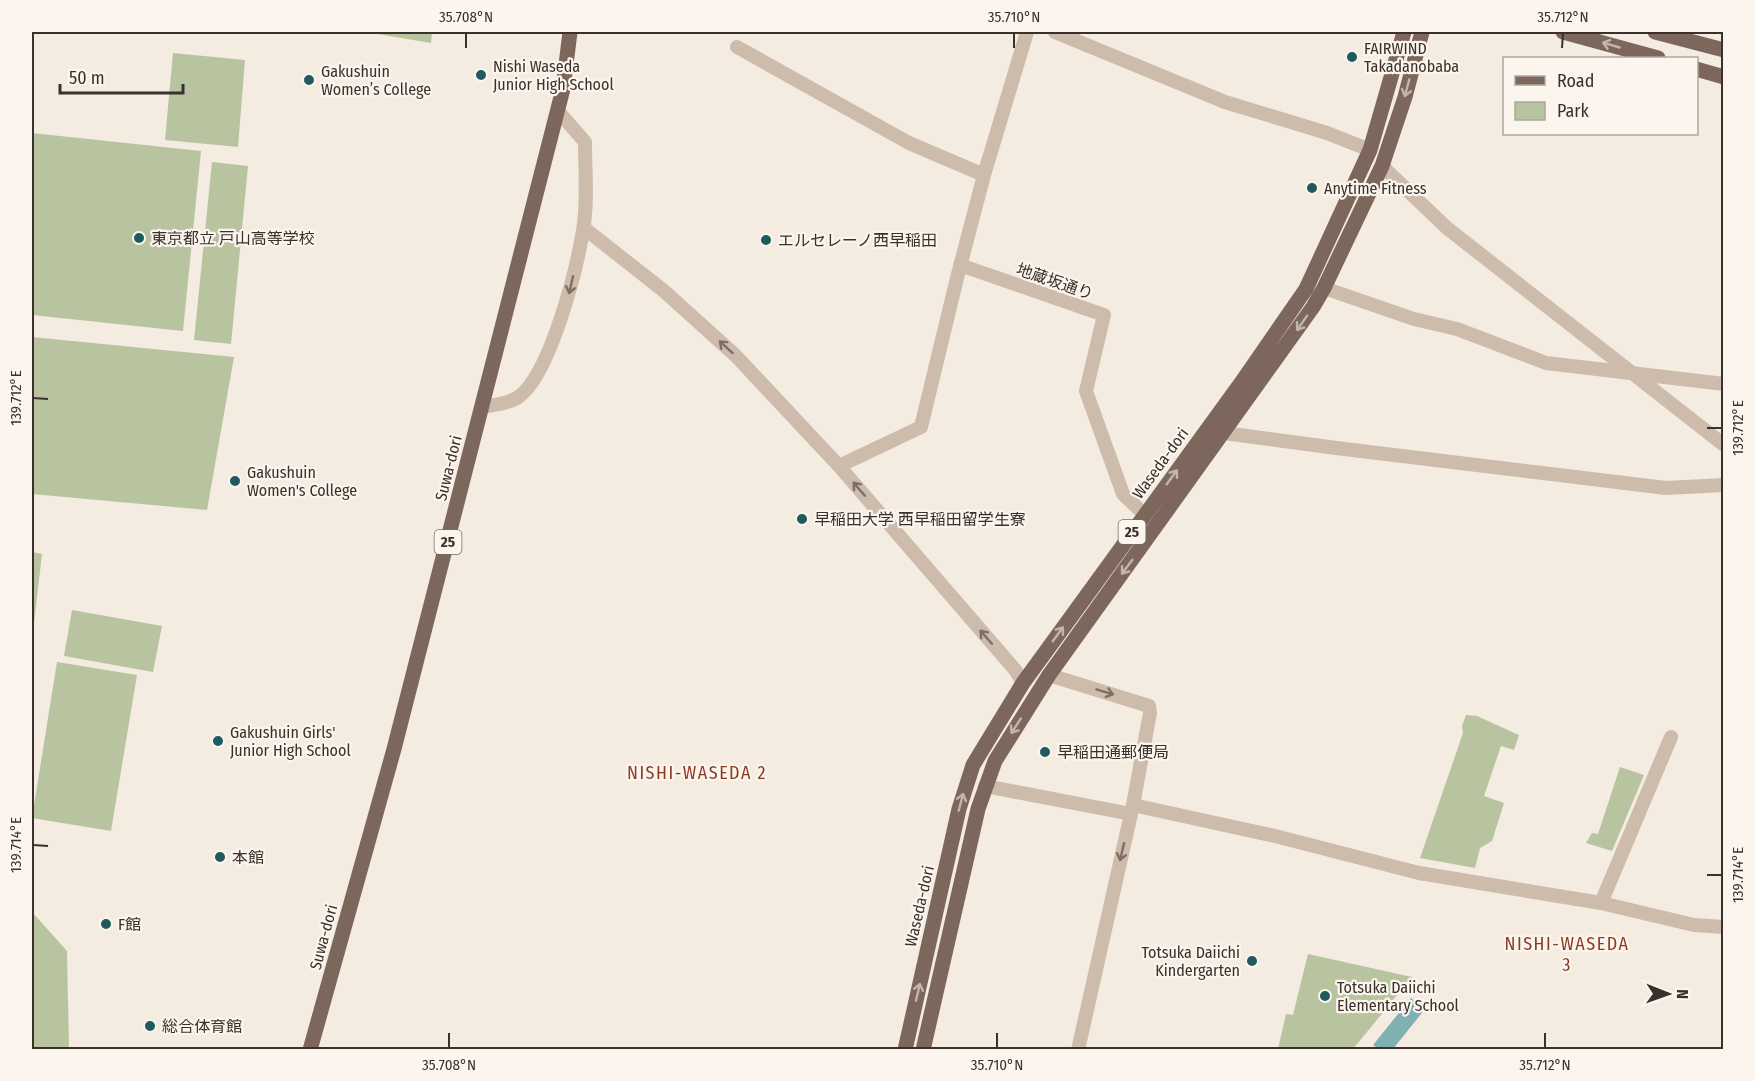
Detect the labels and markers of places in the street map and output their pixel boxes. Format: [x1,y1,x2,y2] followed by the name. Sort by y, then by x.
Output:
[1364,39,1459,76] place label: FAIRWIND Takadanobaba
[1345,50,1359,64] marker: FAIRWIND Takadanobaba
[493,57,614,94] place label: Nishi Waseda Junior High School
[321,62,431,99] place label: Gakushuin Women’s College
[474,68,488,82] marker: Nishi Waseda Junior High School
[302,73,316,87] marker: Gakushuin Women’s College
[1324,179,1427,198] place label: Anytime Fitness
[1305,181,1319,195] marker: Anytime Fitness
[151,229,315,248] place label: 東京都立 戸山高等学校
[132,231,146,245] marker: 東京都立 戸山高等学校
[778,231,937,250] place label: エルセレーノ西早稲田
[759,233,773,247] marker: エルセレーノ西早稲田
[247,463,357,500] place label: Gakushuin Women's College
[228,474,242,488] marker: Gakushuin Women's College
[814,510,1026,529] place label: 早稲田大学 西早稲田留学生寮
[795,512,809,526] marker: 早稲田大学 西早稲田留学生寮
[230,723,351,760] place label: Gakushuin Girls' Junior High School
[211,734,225,748] marker: Gakushuin Girls' Junior High School
[1057,743,1169,762] place label: 早稲田通郵便局
[1038,745,1052,759] marker: 早稲田通郵便局
[232,848,264,867] place label: 本館
[213,850,227,864] marker: 本館
[118,915,141,934] place label: F館
[99,917,113,931] marker: F館
[1141,943,1240,980] place label: Totsuka Daiichi Kindergarten
[1245,954,1259,968] marker: Totsuka Daiichi Kindergarten
[1337,978,1459,1015] place label: Totsuka Daiichi Elementary School
[1318,989,1332,1003] marker: Totsuka Daiichi Elementary School
[162,1017,242,1036] place label: 総合体育館
[143,1019,157,1033] marker: 総合体育館

